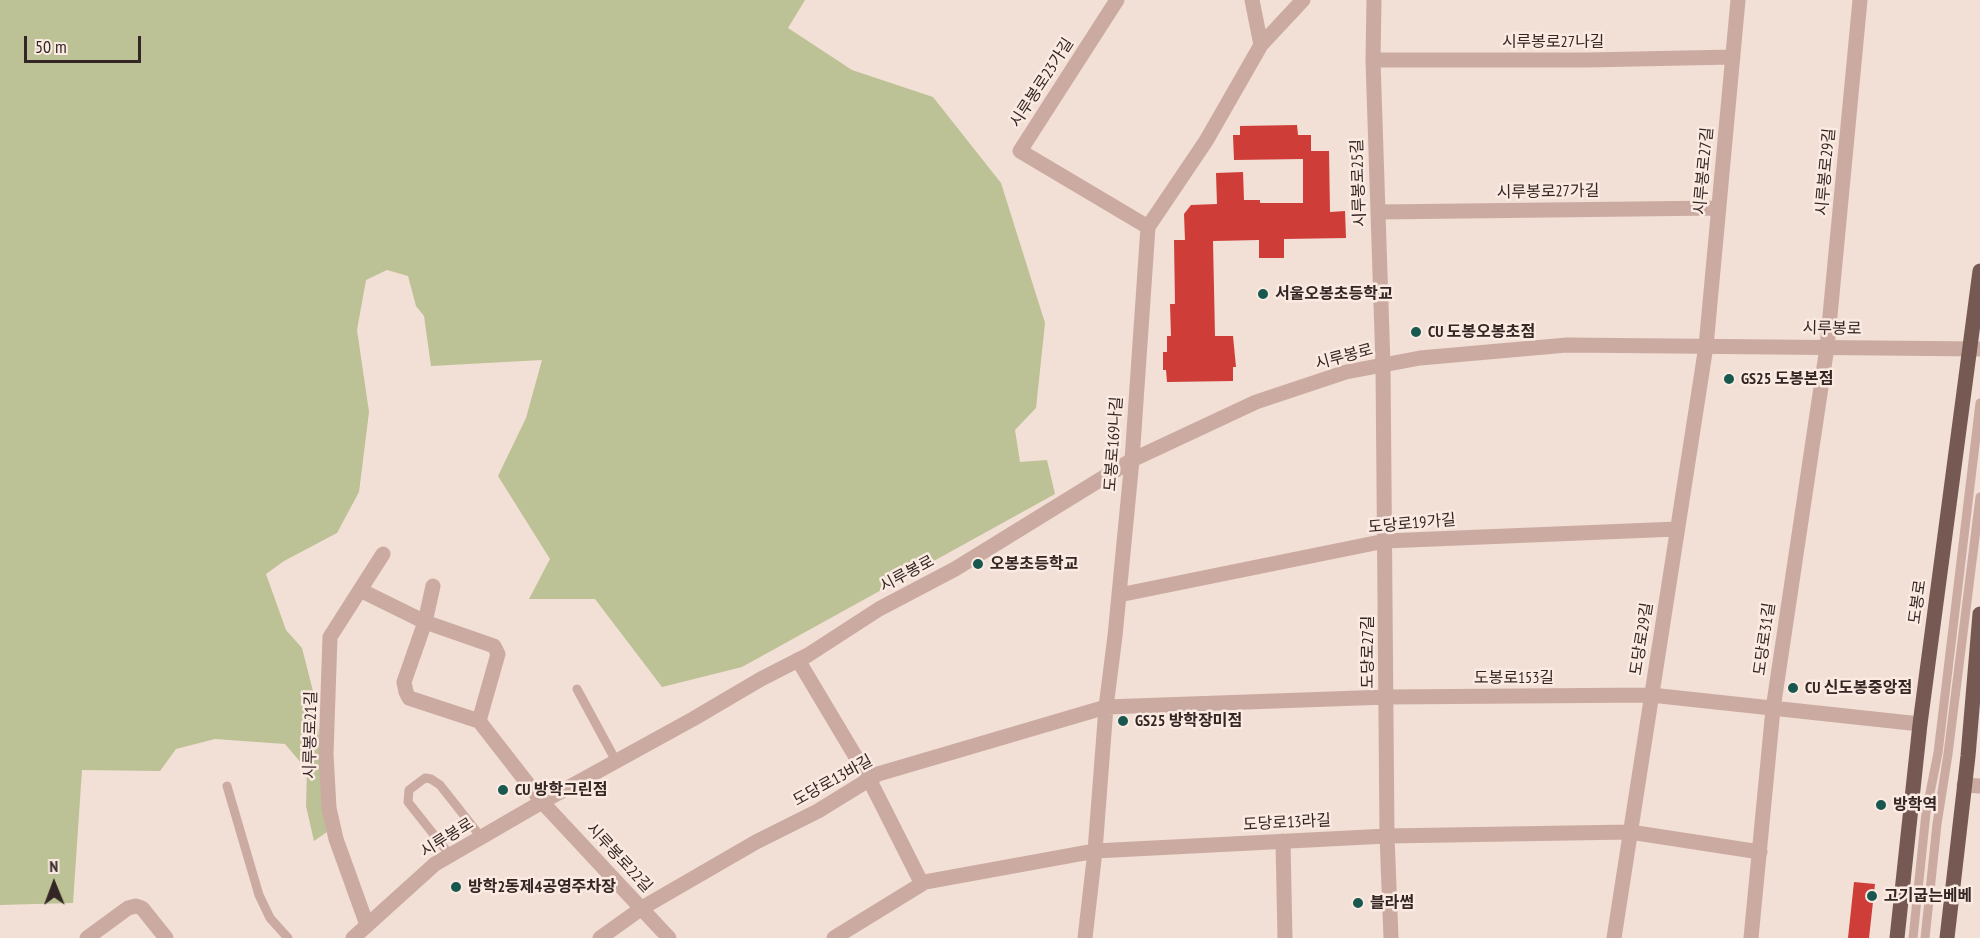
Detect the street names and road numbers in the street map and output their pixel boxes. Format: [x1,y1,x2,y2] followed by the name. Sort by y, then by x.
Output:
[1502,32,1604,52] street label: 시루봉로27나길
[1006,35,1078,131] street label: 시루봉로23가길
[1691,126,1717,216] street label: 시루봉로27길
[1813,127,1839,217] street label: 시루봉로29길
[1348,139,1370,227] street label: 시루봉로25길
[1496,182,1600,202] street label: 시루봉로27가길
[1802,319,1862,339] street label: 시루봉로
[1313,340,1375,374] street label: 시루봉로
[1101,396,1127,492] street label: 도봉로169나길
[1367,511,1457,537] street label: 도당로19가길
[876,552,938,596] street label: 시루봉로
[1905,579,1931,625] street label: 도봉로
[1627,601,1657,677] street label: 도당로29길
[1750,601,1780,677] street label: 도당로31길
[1358,615,1378,689] street label: 도당로27길
[1474,668,1554,688] street label: 도봉로153길
[301,691,321,779] street label: 시루봉로21길
[790,751,876,811] street label: 도당로13바길
[1243,811,1331,835] street label: 도당로13라길
[417,814,477,862] street label: 시루봉로
[582,819,656,897] street label: 시루봉로22길

